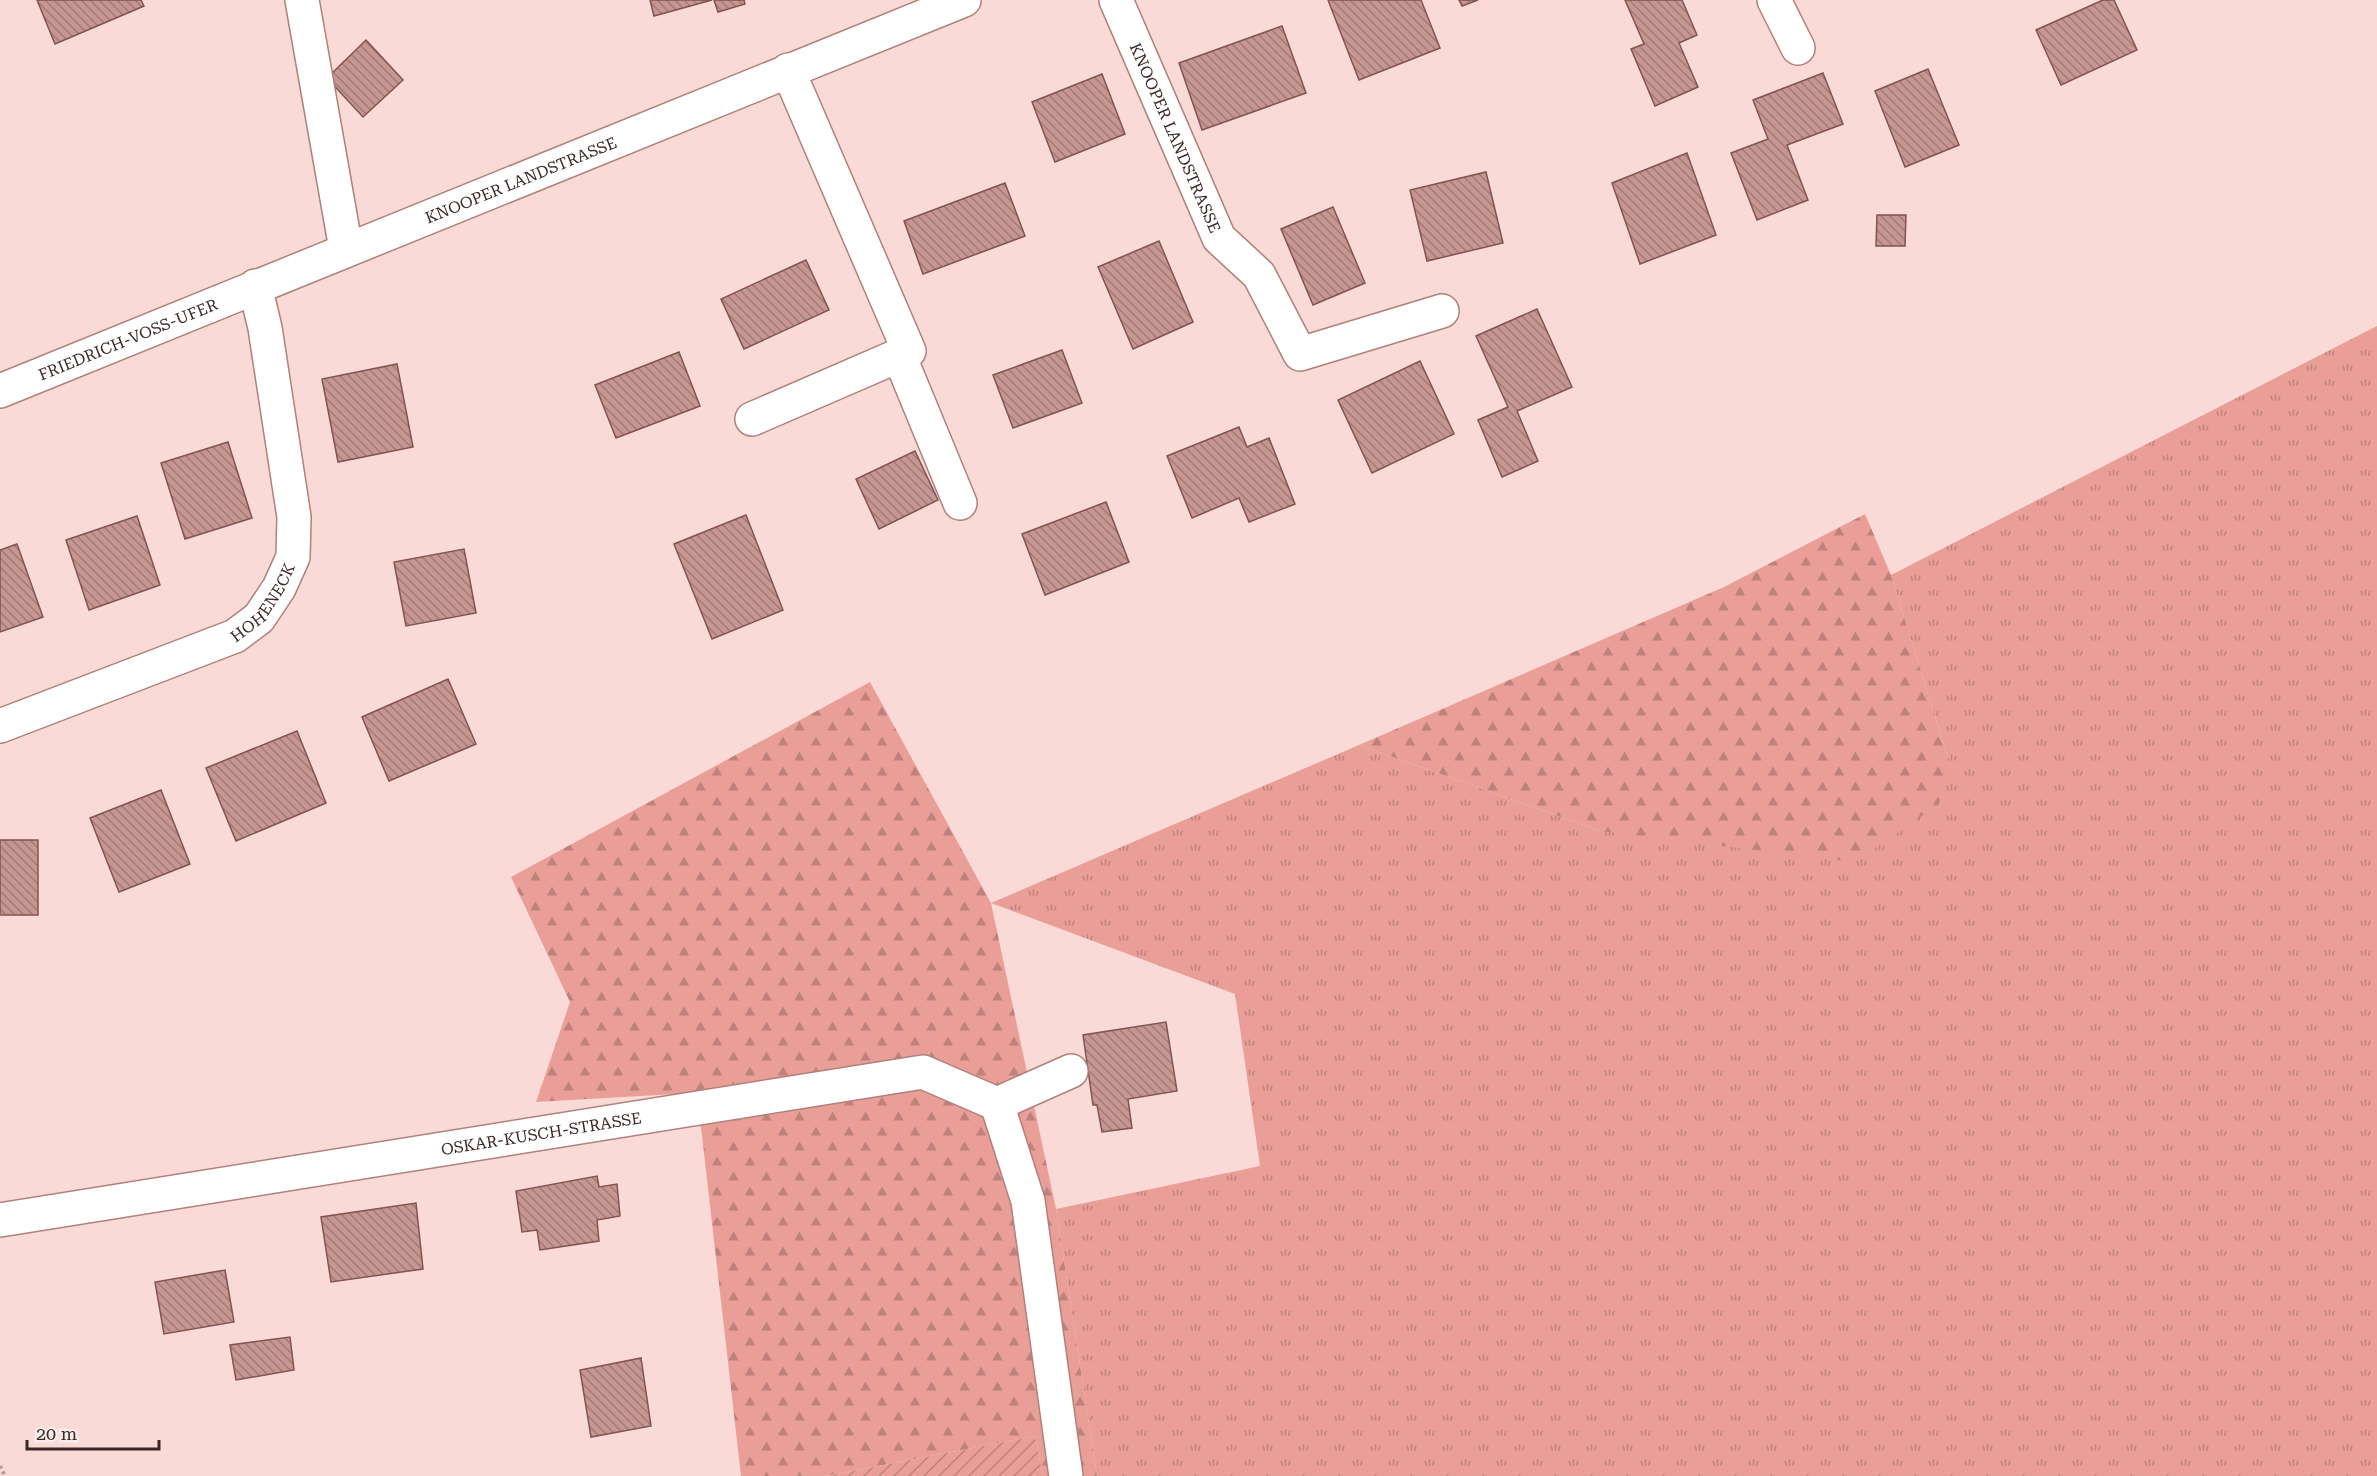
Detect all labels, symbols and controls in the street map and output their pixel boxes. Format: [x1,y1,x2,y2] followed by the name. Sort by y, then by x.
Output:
[1126,40,1225,236] street label: KNOOPER LANDSTRASSE
[422,133,620,228] street label: KNOOPER LANDSTRASSE
[36,295,221,384] street label: FRIEDRICH-VOSS-UFER
[227,560,299,646] street label: HOHENECK
[440,1108,643,1159] street label: OSKAR-KUSCH-STRASSE
[27,1413,159,1451] scale bar
[36,1423,77,1444] text: 20 m

